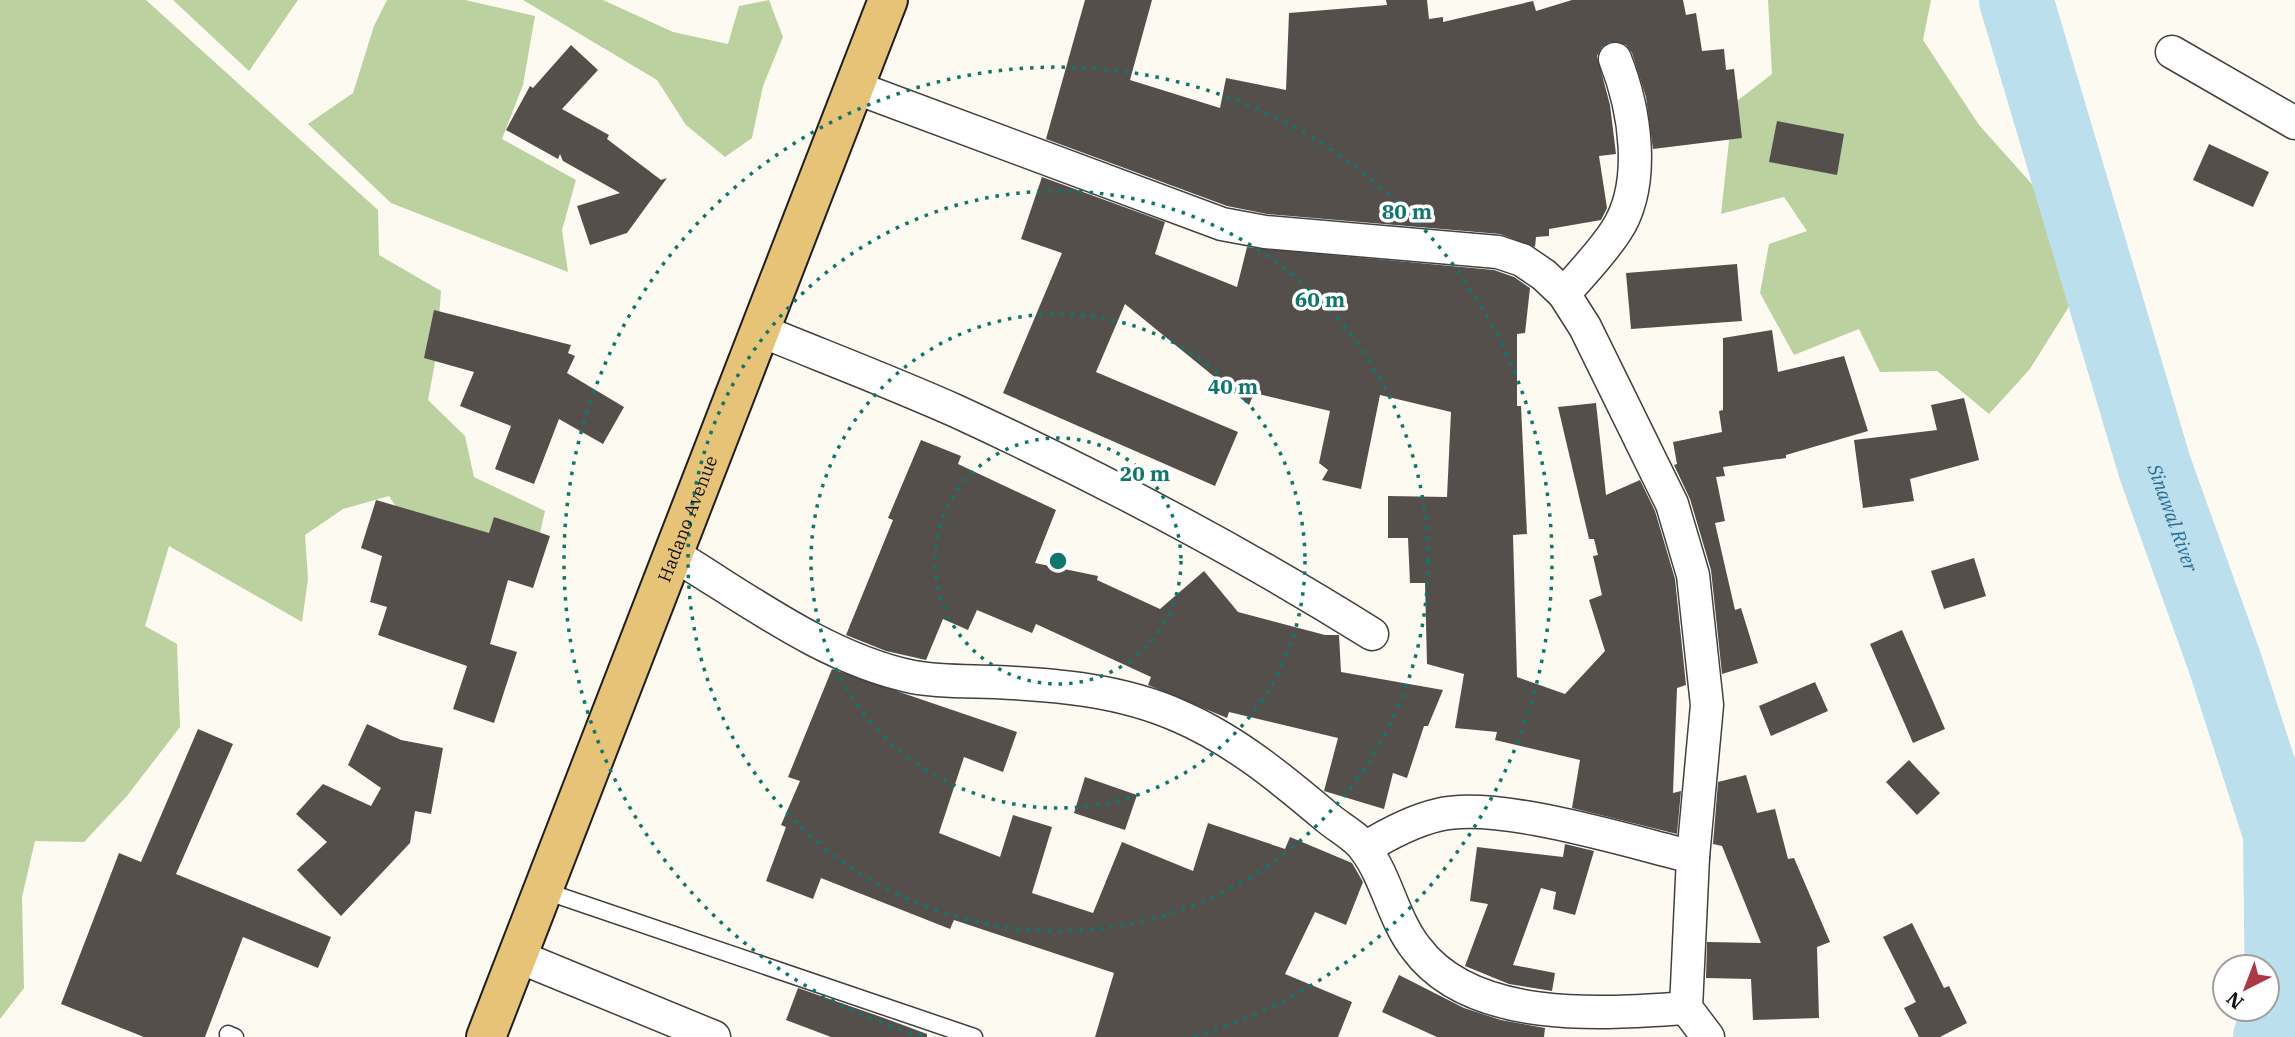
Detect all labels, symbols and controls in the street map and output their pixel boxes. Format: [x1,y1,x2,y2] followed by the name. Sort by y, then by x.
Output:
[1382,197,1432,225] text: 80 m
[1295,285,1345,313] text: 60 m
[1208,372,1258,400] text: 40 m
[652,452,722,585] street label: Hadano Avenue
[1120,459,1170,487] text: 20 m
[2142,460,2203,575] water label: Sinawal River
[1046,549,1070,573] centre of rings
[2211,953,2281,1023] north arrow
[2221,987,2248,1015] text: N

